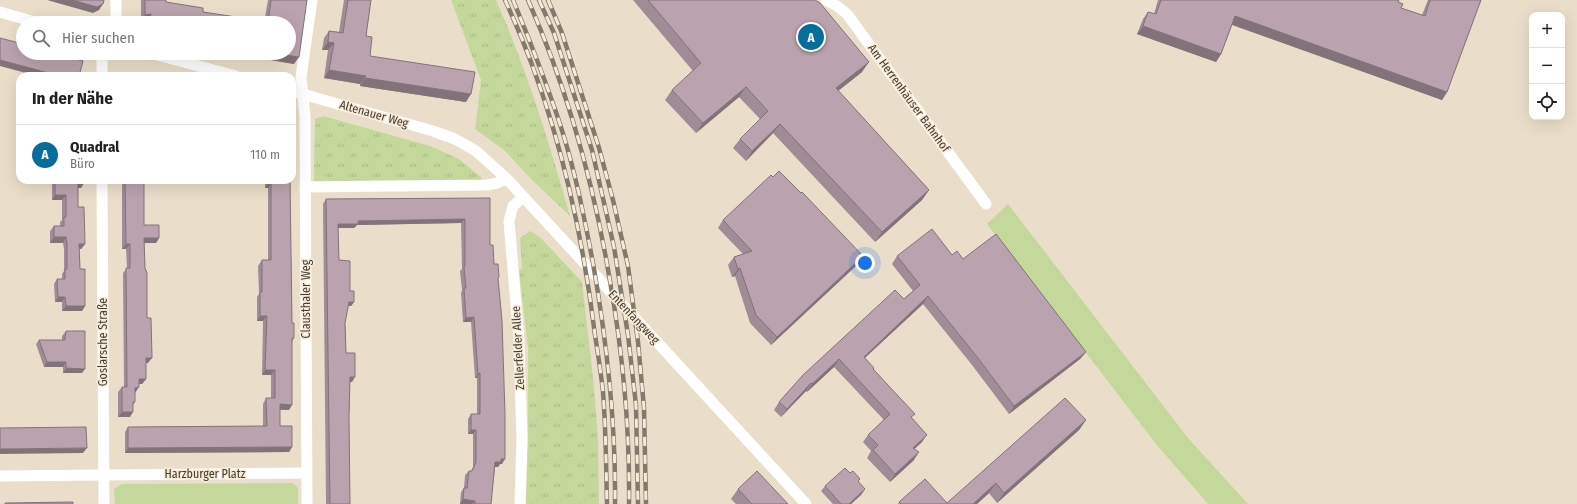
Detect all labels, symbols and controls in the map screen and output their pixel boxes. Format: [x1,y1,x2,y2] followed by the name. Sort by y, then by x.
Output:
[1529,12,1565,120] map controls
[1529,12,1565,48] button: +
[16,16,296,60] search box
[798,22,824,52] pin: A
[30,27,52,49] icon: search
[62,29,135,47] text: Hier suchen
[865,41,954,156] street label: Am Herrenhäuser Bahnhof
[1529,48,1565,84] button: −
[1529,84,1565,120] button: locate
[32,88,113,109] text: In der Nähe
[338,97,410,131] street label: Altenauer Weg
[70,138,119,156] text: Quadral
[41,147,49,162] text: A
[250,147,280,162] text: 110 m
[70,156,95,171] text: Büro
[855,253,875,273] your location
[299,259,313,338] street label: Clausthaler Weg
[606,287,663,347] street label: Entenfangweg
[96,298,110,386] street label: Goslarsche Straße
[509,306,527,390] street label: Zellerfelder Allee
[165,467,246,481] street label: Harzburger Platz

